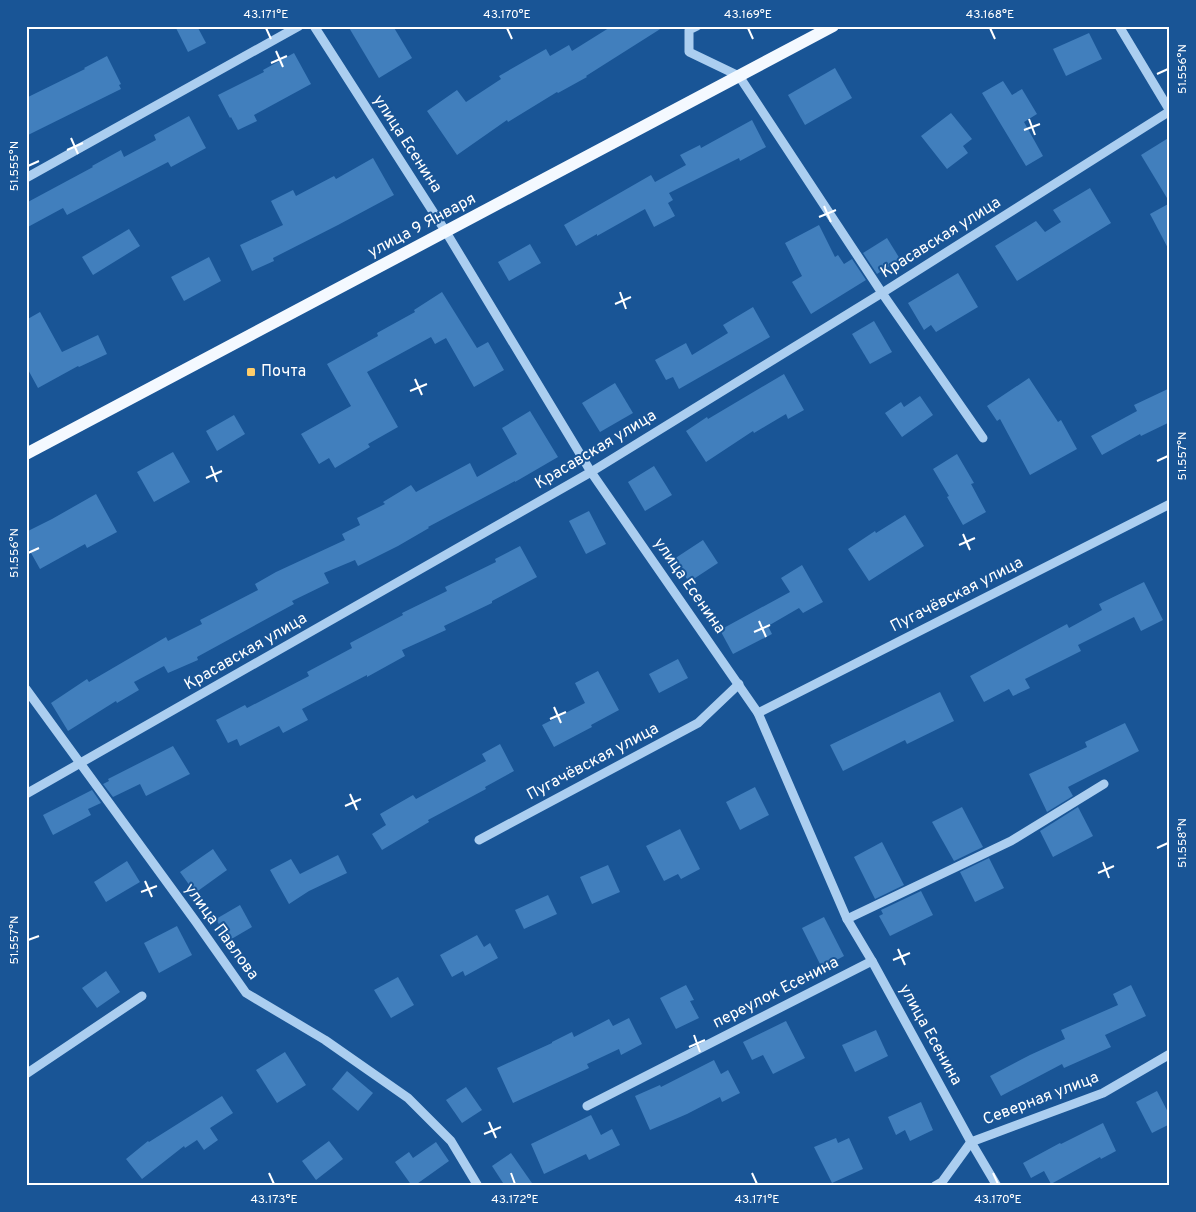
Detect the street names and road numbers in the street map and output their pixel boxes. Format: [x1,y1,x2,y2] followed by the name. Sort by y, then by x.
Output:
[368,91,446,197] street label: улица Есенина
[365,189,479,263] street label: улица 9 Января
[877,193,1005,283] street label: Красавская улица
[532,406,660,494] street label: Красавская улица
[649,534,729,638] street label: улица Есенина
[887,553,1027,637] street label: Пугачёвская улица
[181,609,311,695] street label: Красавская улица
[524,719,662,805] street label: Пугачёвская улица
[179,880,263,984] street label: улица Павлова
[710,953,842,1033] street label: переулок Есенина
[894,981,966,1089] street label: улица Есенина
[980,1068,1102,1130] street label: Северная улица

